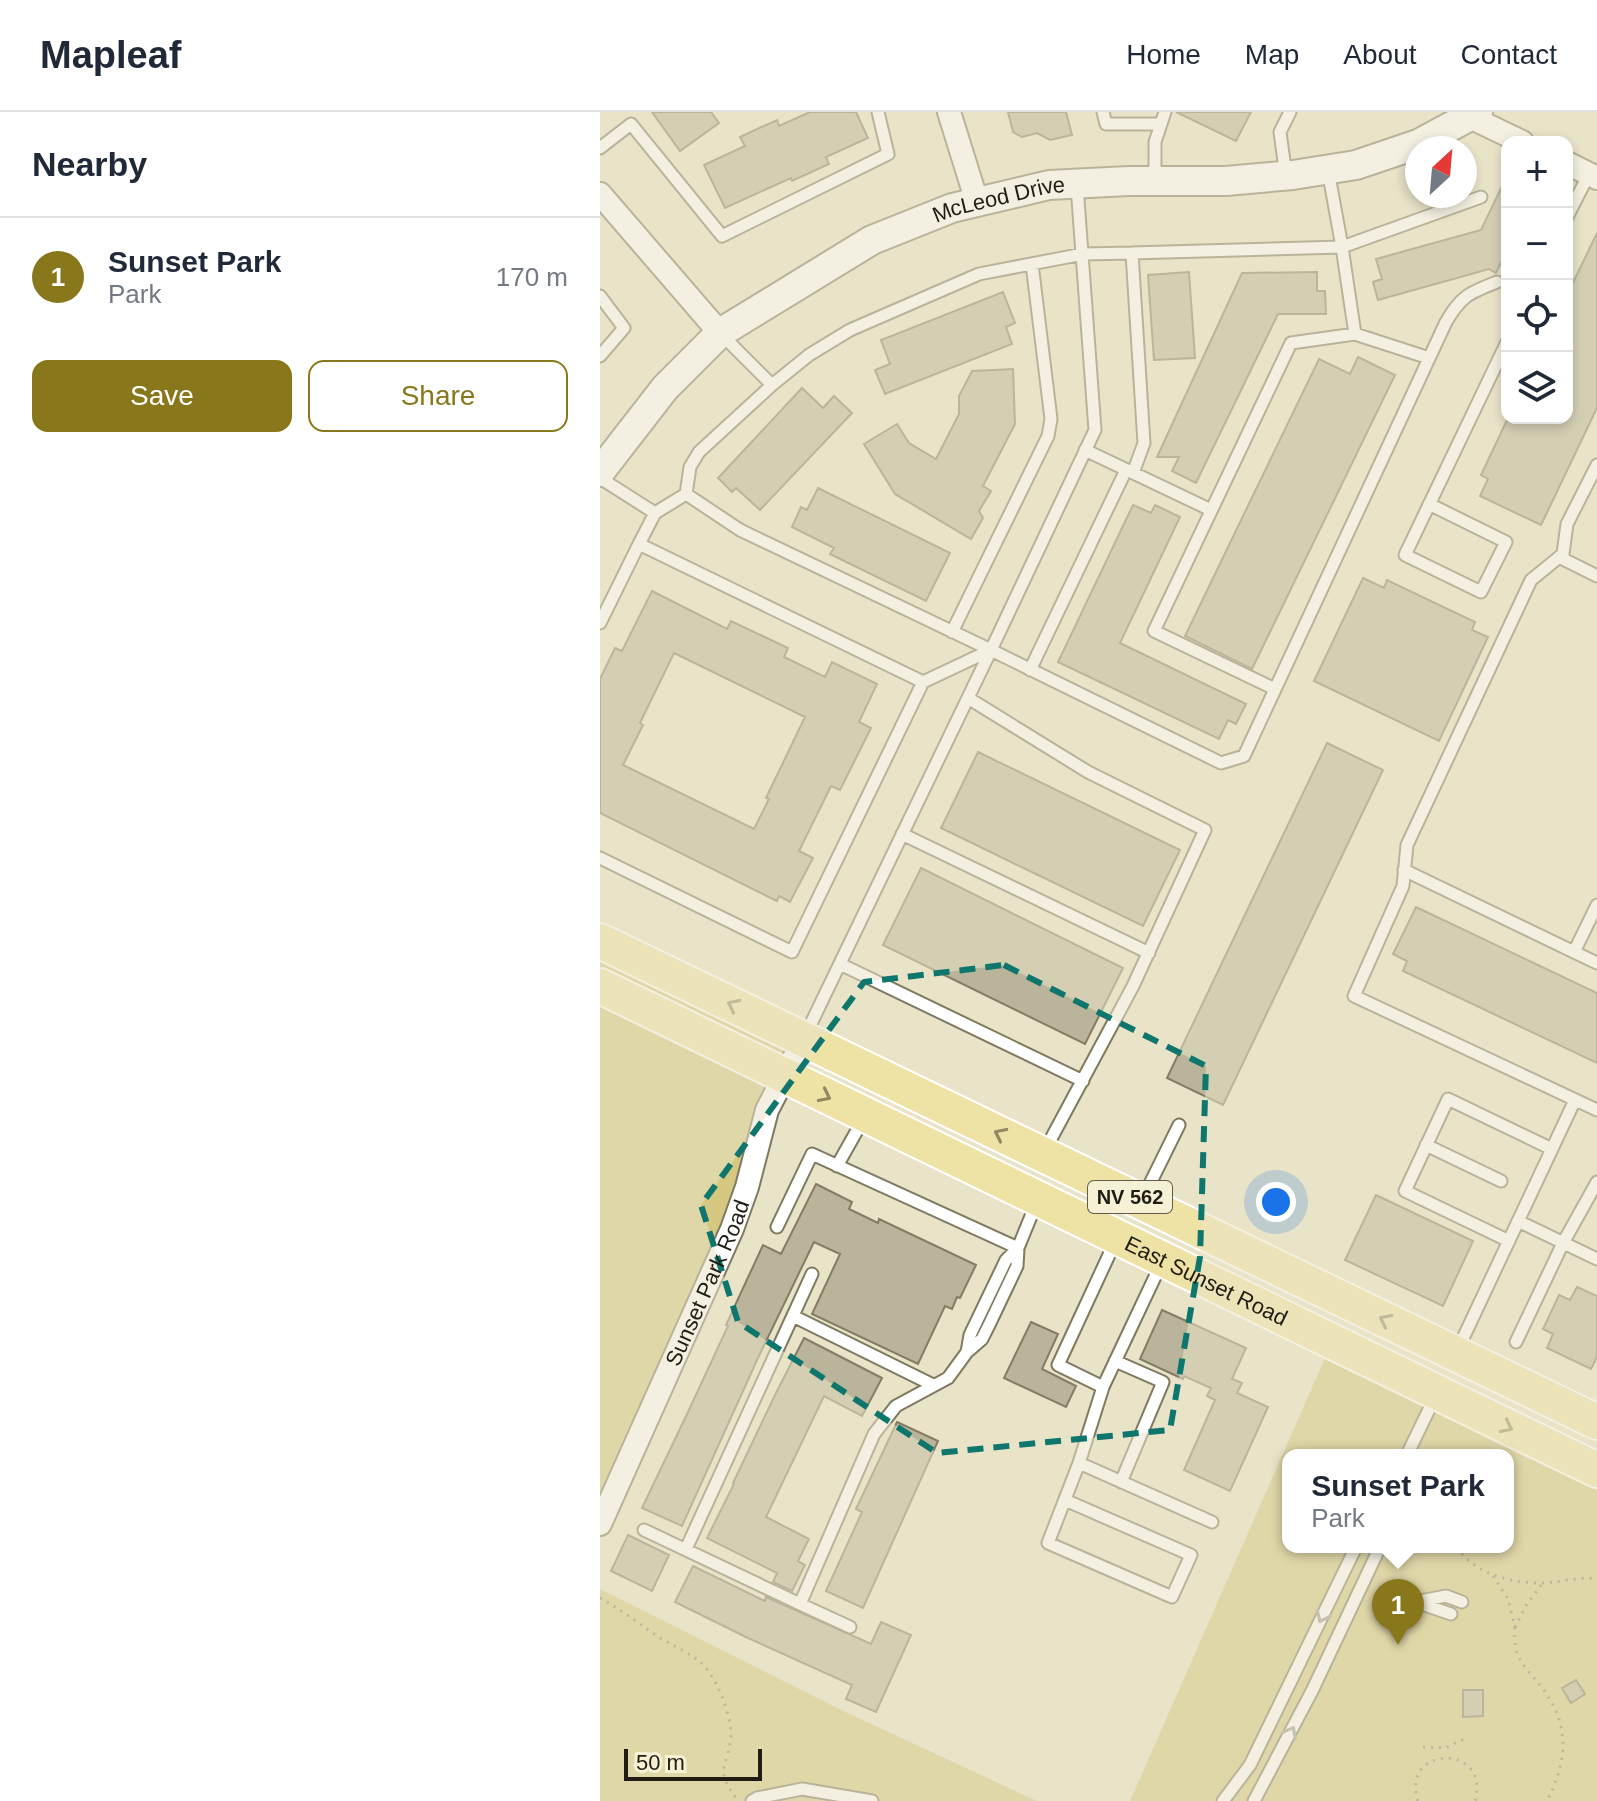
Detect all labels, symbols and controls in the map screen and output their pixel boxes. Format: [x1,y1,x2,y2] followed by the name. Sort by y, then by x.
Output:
[40,34,181,76] text: Mapleaf
[1126,39,1201,70] text: Home
[1245,39,1299,70] text: Map
[1343,39,1417,70] text: About
[1461,39,1557,70] text: Contact
[1405,136,1477,208] north arrow
[1501,136,1573,424] map controls
[1501,136,1573,208] button: +
[32,145,147,183] text: Nearby
[929,172,1065,227] street label: McLeod Drive
[1501,208,1573,280] button: −
[108,245,281,278] text: Sunset Park
[51,262,65,292] text: 1
[496,262,568,292] text: 170 m
[108,279,161,309] text: Park
[1501,280,1573,352] button: locate
[1501,352,1573,424] button: layers
[32,360,292,432] button: Save
[308,360,568,432] button: Share
[727,999,742,1015] one-way arrow
[816,1086,831,1102] one-way arrow
[994,1128,1008,1144] one-way arrow
[1088,1181,1172,1213] road number: NV 562
[1256,1182,1296,1222] your location
[660,1196,754,1370] street label: Sunset Park Road
[1121,1230,1292,1330] street label: East Sunset Road
[1379,1314,1394,1330] one-way arrow
[1499,1417,1514,1433] one-way arrow
[1282,1449,1514,1553] popup
[1311,1469,1485,1502] text: Sunset Park
[1311,1503,1365,1533] text: Park
[1372,1579,1424,1645] pin: 1
[1316,1609,1332,1624] one-way arrow
[1281,1726,1296,1741] one-way arrow
[624,1745,762,1781] scale bar
[636,1750,685,1775] text: 50 m

